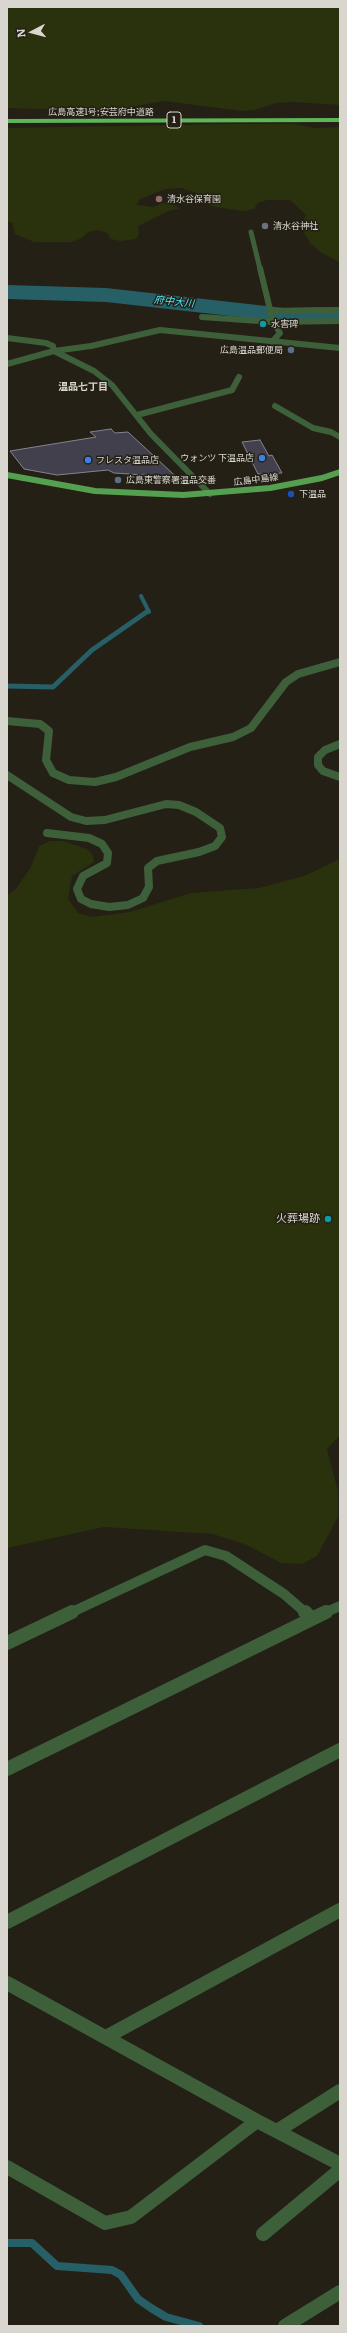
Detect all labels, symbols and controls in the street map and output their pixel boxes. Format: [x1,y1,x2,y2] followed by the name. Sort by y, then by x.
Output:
[12,12,52,52] north arrow
[12,28,29,39] text: N
[48,107,154,117] street label: 広島高速1号;安芸府中道路
[167,112,181,128] road number: 1
[154,194,164,204] marker: 清水谷保育園
[167,194,221,204] place label: 清水谷保育園
[260,221,270,231] marker: 清水谷神社
[273,221,318,231] place label: 清水谷神社
[153,294,195,310] water label: 府中大川
[258,319,268,329] marker: 水害碑
[271,319,298,329] place label: 水害碑
[220,345,283,355] place label: 広島温品郵便局
[286,345,296,355] marker: 広島温品郵便局
[58,381,108,393] district label: 温品七丁目
[180,453,254,463] place label: ウォンツ 下温品店
[257,453,267,463] marker: ウォンツ 下温品店
[83,455,93,465] marker: フレスタ温品店
[96,455,159,465] place label: フレスタ温品店
[233,472,279,488] street label: 広島中島線
[113,475,123,485] marker: 広島東警察署温品交番
[126,475,216,485] place label: 広島東警察署温品交番
[286,489,296,499] marker: 下温品
[299,489,326,499] place label: 下温品
[276,1212,320,1226] place label: 火葬場跡
[323,1214,333,1224] marker: 火葬場跡

